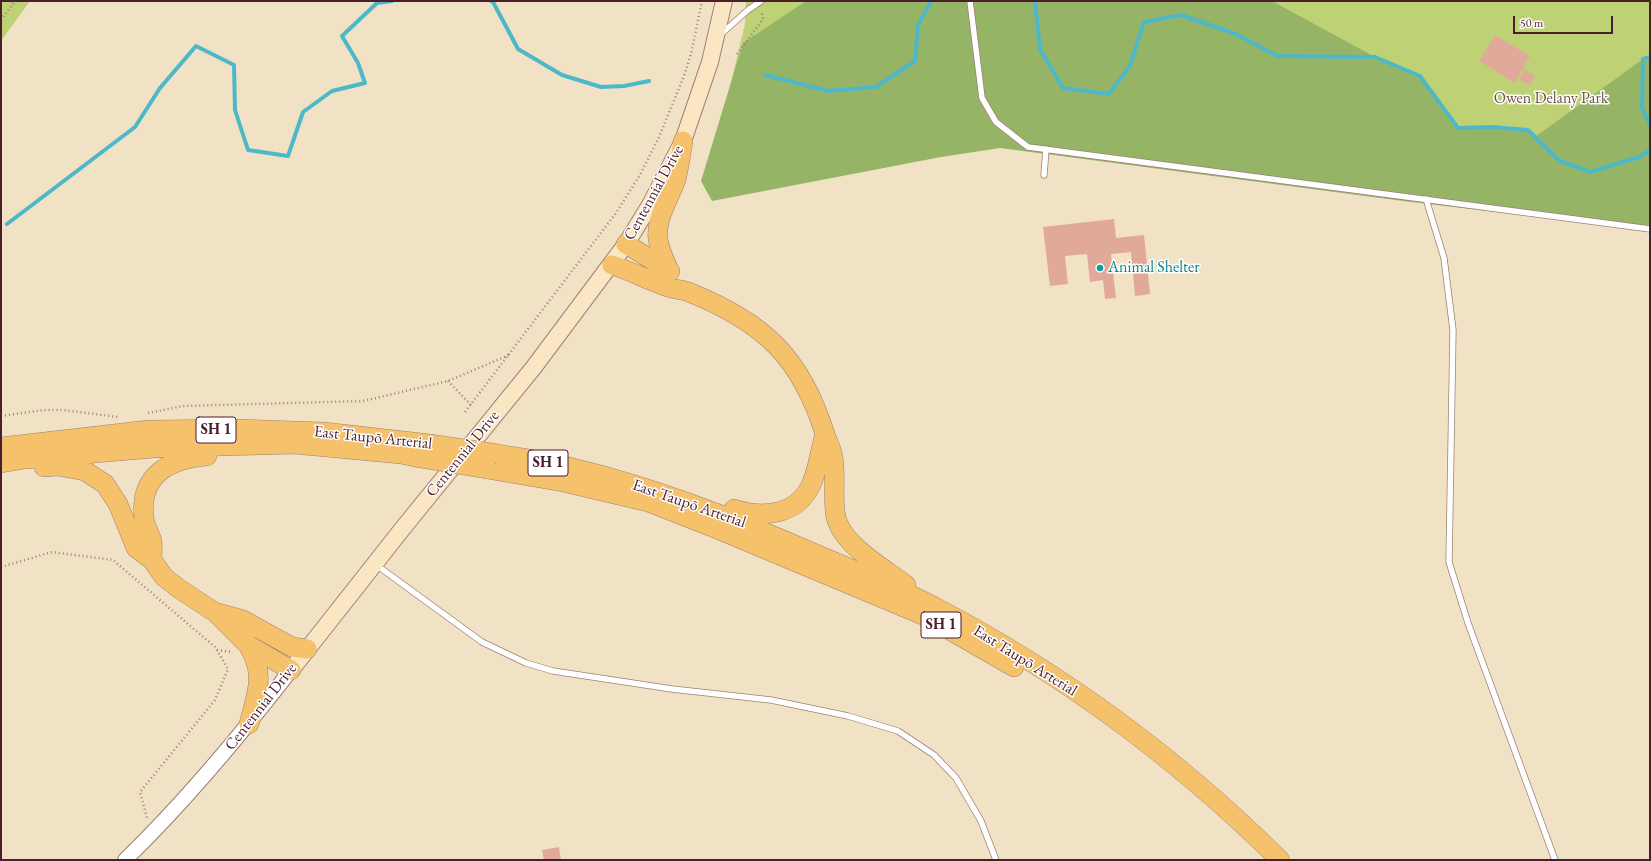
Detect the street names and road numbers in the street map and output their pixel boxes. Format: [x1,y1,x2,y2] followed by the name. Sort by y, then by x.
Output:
[620,142,688,244] street label: Centennial Drive
[422,407,504,501] street label: Centennial Drive
[196,417,236,443] road number: SH 1
[313,422,433,454] street label: East Taupō Arterial
[528,450,568,476] road number: SH 1
[630,476,748,532] street label: East Taupō Arterial
[921,612,961,638] road number: SH 1
[970,621,1080,701] street label: East Taupō Arterial
[221,659,301,755] street label: Centennial Drive

